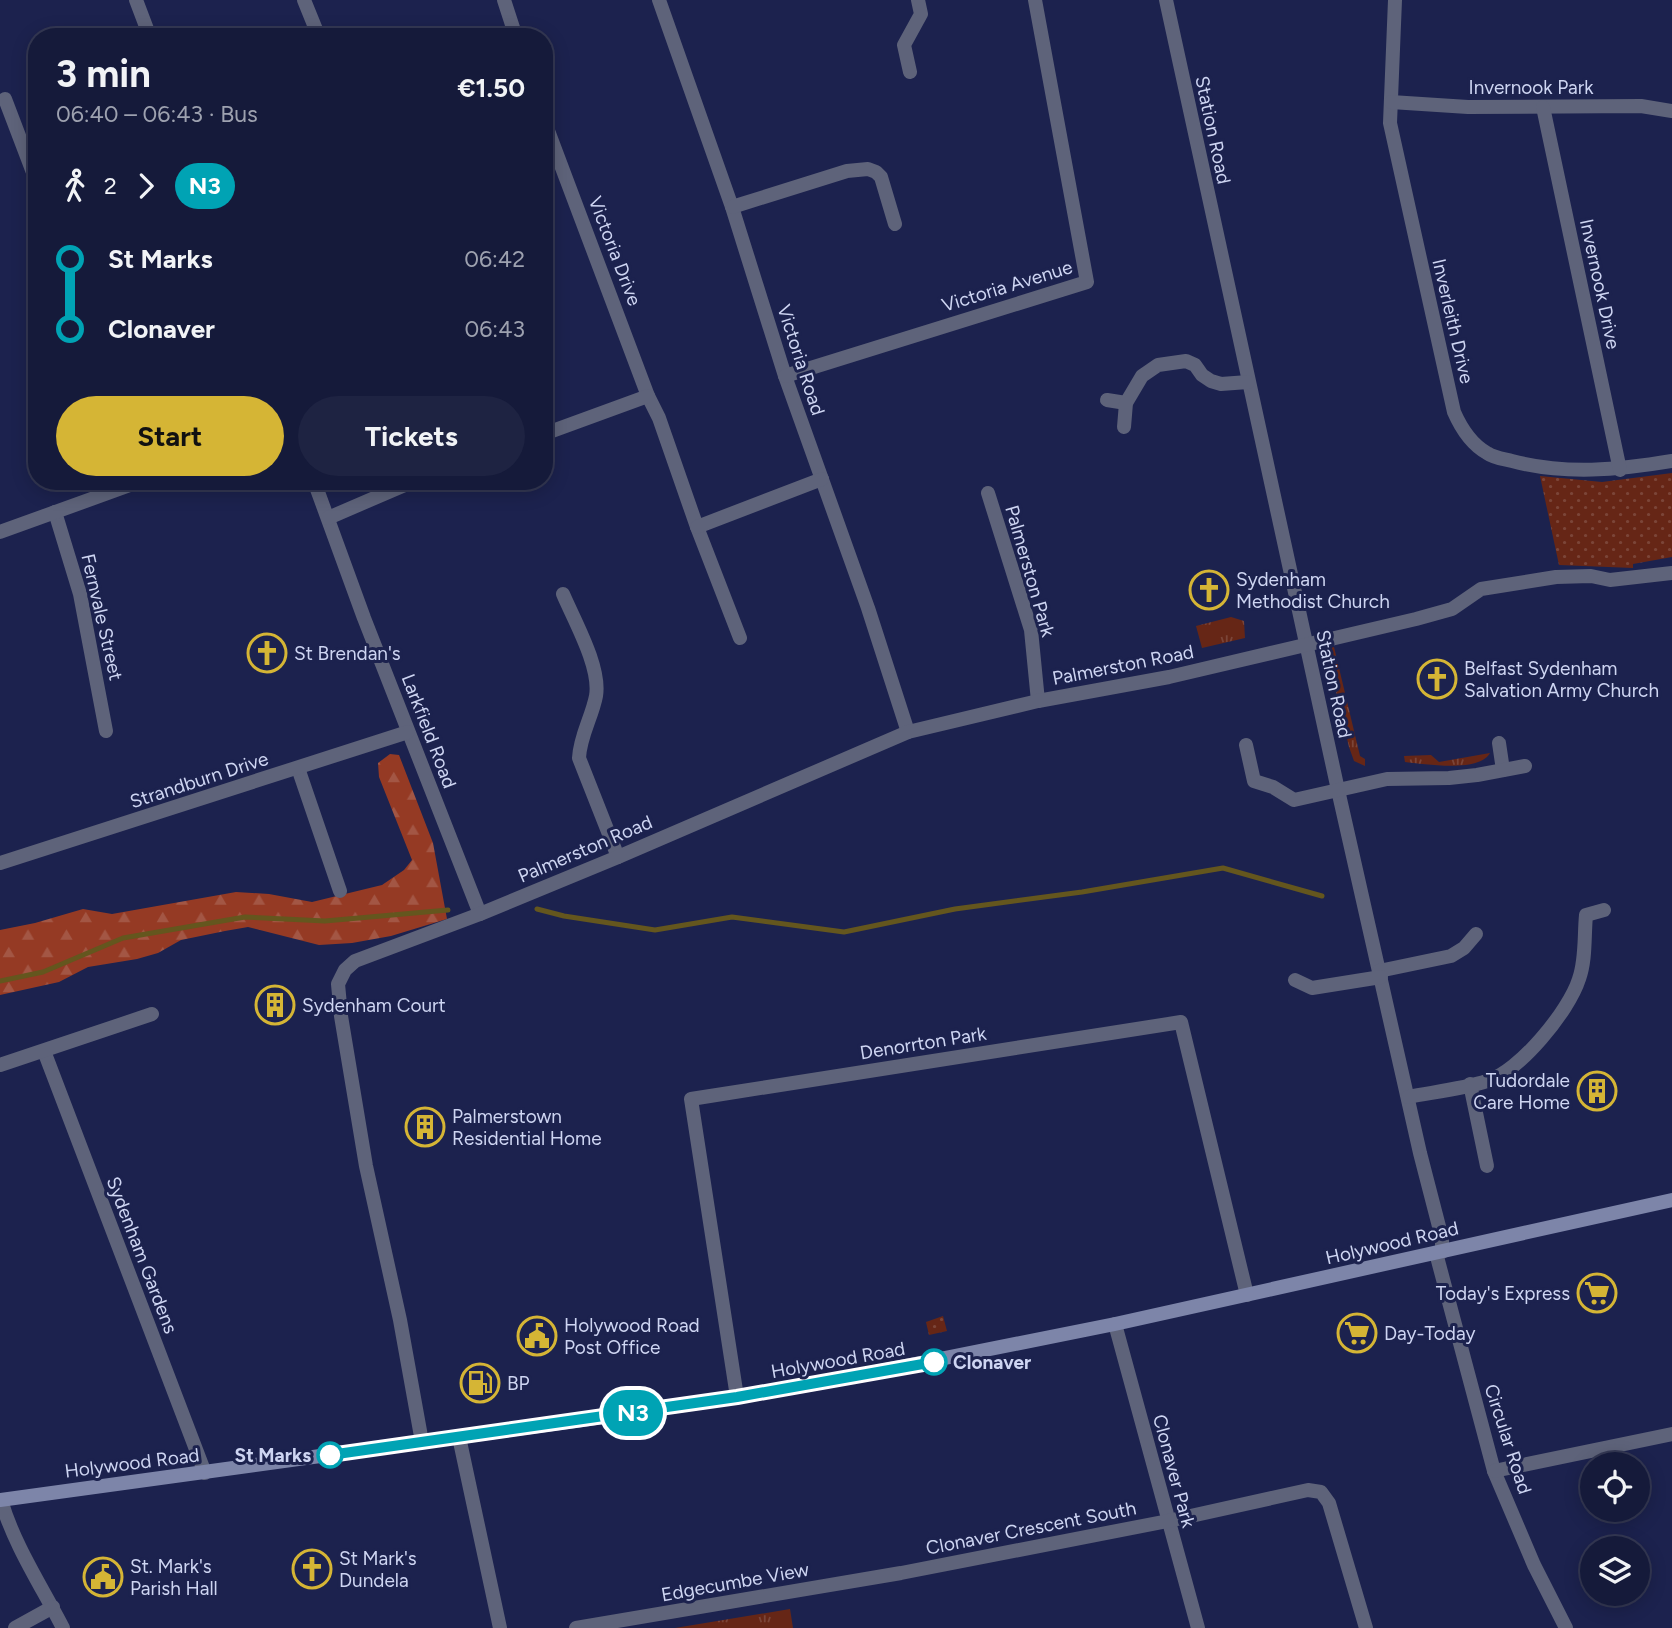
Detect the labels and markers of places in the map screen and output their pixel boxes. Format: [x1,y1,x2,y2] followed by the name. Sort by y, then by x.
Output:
[1236,568,1390,613] place label: Sydenham Methodist Church
[1188,569,1230,611] church icon: Sydenham Methodist Church
[246,632,288,674] church icon: St Brendan's
[294,642,401,665] place label: St Brendan's
[1464,657,1659,702] place label: Belfast Sydenham Salvation Army Church
[1416,658,1458,700] church icon: Belfast Sydenham Salvation Army Church
[254,984,296,1026] building icon: Sydenham Court
[302,994,446,1017] place label: Sydenham Court
[1473,1069,1570,1114] place label: Tudordale Care Home
[1576,1070,1618,1112] building icon: Tudordale Care Home
[452,1105,602,1150] place label: Palmerstown Residential Home
[404,1106,446,1148] building icon: Palmerstown Residential Home
[1576,1272,1618,1314] supermarket icon: Today's Express
[1436,1282,1570,1305] place label: Today's Express
[1336,1312,1378,1354] supermarket icon: Day-Today
[564,1314,700,1359] place label: Holywood Road Post Office
[516,1315,558,1357] public building icon: Holywood Road Post Office
[1384,1322,1476,1345] place label: Day-Today
[921,1349,947,1375] marker: Clonaver
[953,1351,1031,1374] place label: Clonaver
[459,1362,501,1404] fuel station icon: BP
[507,1372,530,1395] place label: BP
[317,1442,343,1468] marker: St Marks
[235,1444,311,1467] place label: St Marks
[339,1547,417,1592] place label: St Mark's Dundela
[291,1548,333,1590] church icon: St Mark's Dundela
[130,1555,218,1600] place label: St. Mark's Parish Hall
[82,1556,124,1598] public building icon: St. Mark's Parish Hall

